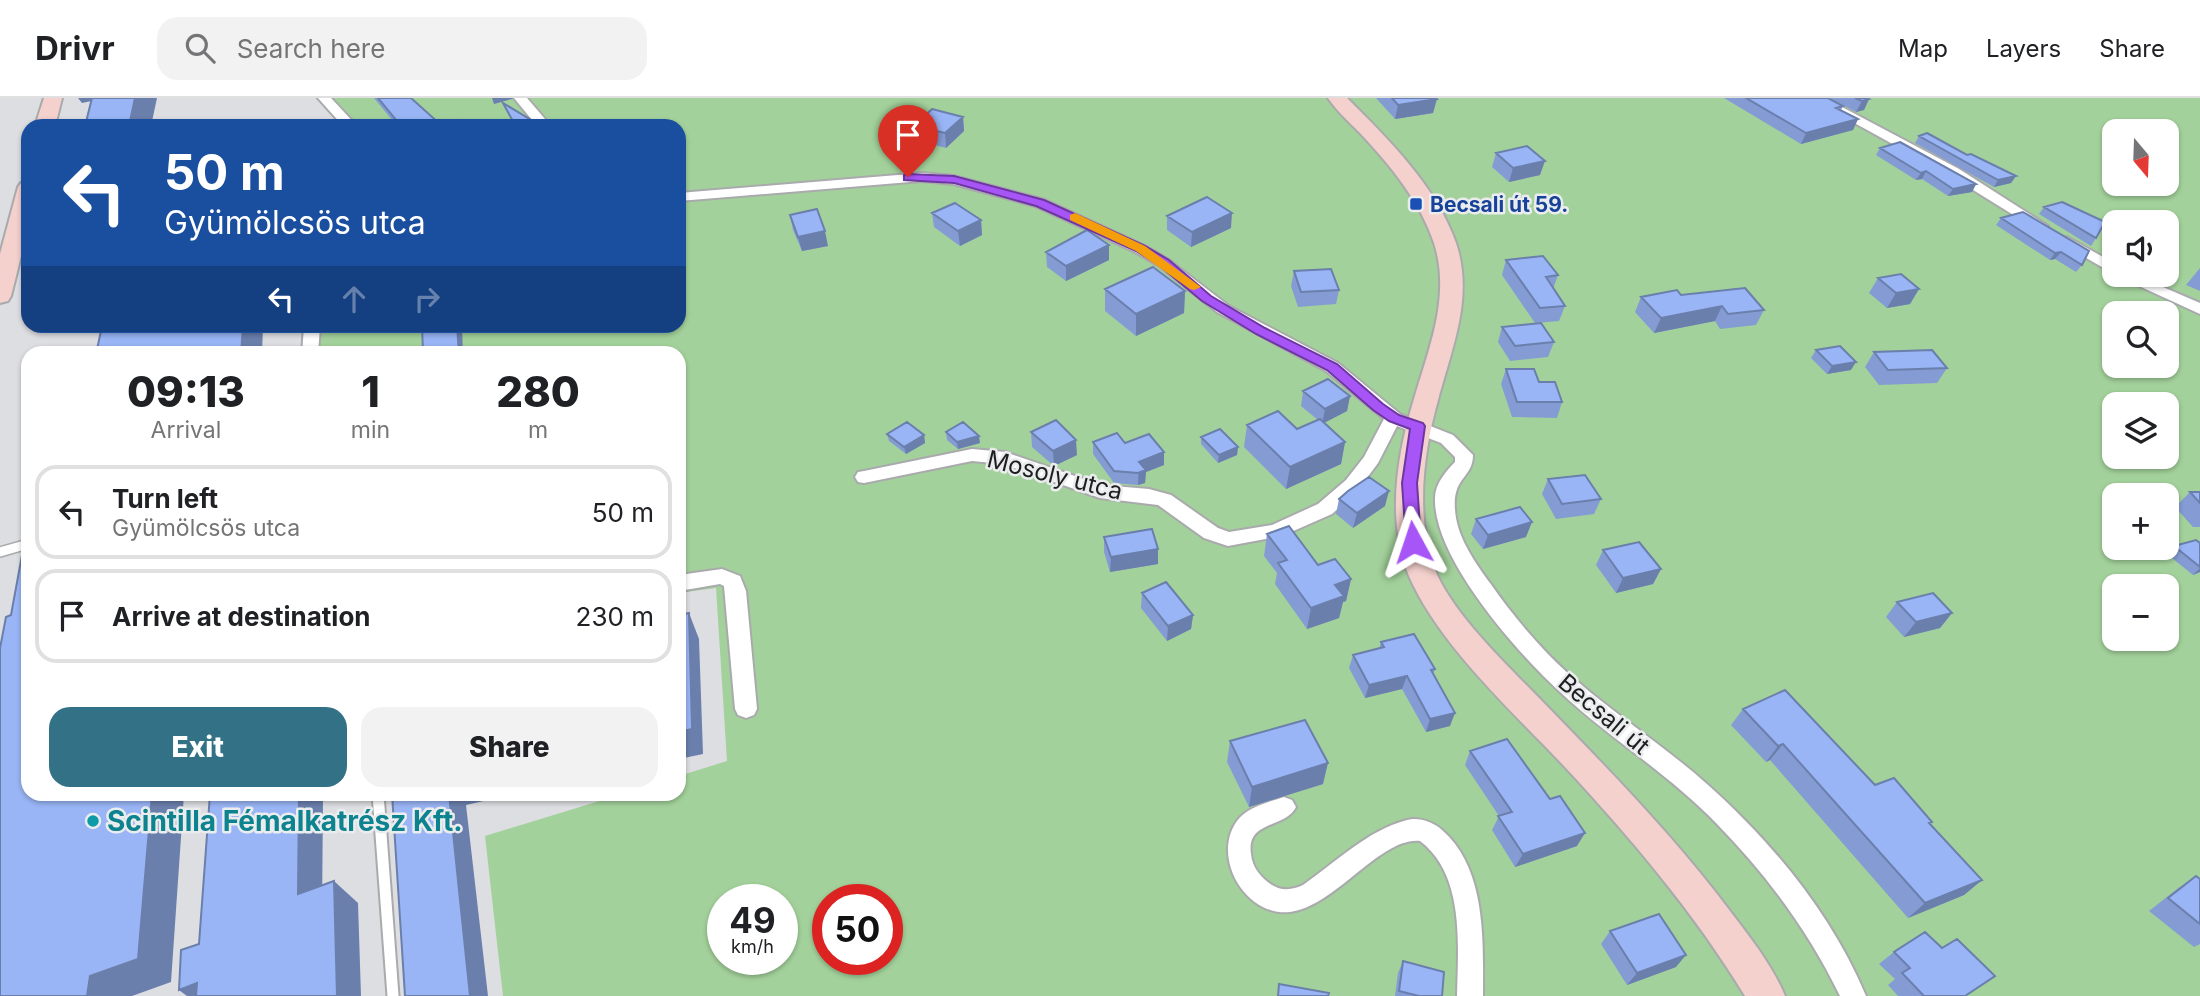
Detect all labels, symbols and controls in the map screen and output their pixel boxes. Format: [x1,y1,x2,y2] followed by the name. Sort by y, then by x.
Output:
[157,17,647,80] search box
[35,28,115,68] text: Drivr
[181,29,219,67] icon: search
[237,33,385,64] text: Search here
[1898,34,1948,63] text: Map
[1986,34,2061,63] text: Layers
[2099,34,2165,63] text: Share
[878,105,938,177] pin
[889,116,927,154] icon: arrive
[2102,119,2179,196] north arrow
[2102,119,2179,651] map controls
[164,143,285,202] text: 50 m
[49,147,140,238] icon: left
[1430,192,1568,217] place label: Becsali út 59.
[1408,196,1424,212] marker: Becsali út 59.
[164,203,426,242] text: Gyümölcsös utca
[2102,210,2179,287] button: sound
[262,280,300,318] icon: left
[335,280,373,318] icon: ahead
[408,280,446,318] icon: right
[2102,301,2179,378] button: search
[127,366,245,417] text: 09:13
[361,366,380,417] text: 1
[496,366,580,417] text: 280
[2102,392,2179,469] button: layers
[151,416,221,444] text: Arrival
[351,416,390,444] text: min
[528,416,548,444] text: m
[984,444,1126,506] street label: Mosoly utca
[112,483,218,514] text: Turn left
[2102,483,2179,560] button: +
[53,493,91,531] icon: left
[592,497,654,528] text: 50 m
[1376,505,1450,579] position arrow
[112,514,300,542] text: Gyümölcsös utca
[2102,574,2179,651] button: −
[53,597,91,635] icon: arrive
[112,601,371,632] text: Arrive at destination
[576,601,654,632] text: 230 m
[1553,668,1656,761] street label: Becsali út
[49,707,347,787] button: Exit
[361,707,658,787] button: Share
[107,804,463,838] place label: Scintilla Fémalkatrész Kft.
[85,813,101,829] marker: Scintilla Fémalkatrész Kft.
[812,884,903,975] speed limit sign: 50
[729,899,776,941] text: 49
[731,936,774,957] text: km/h

